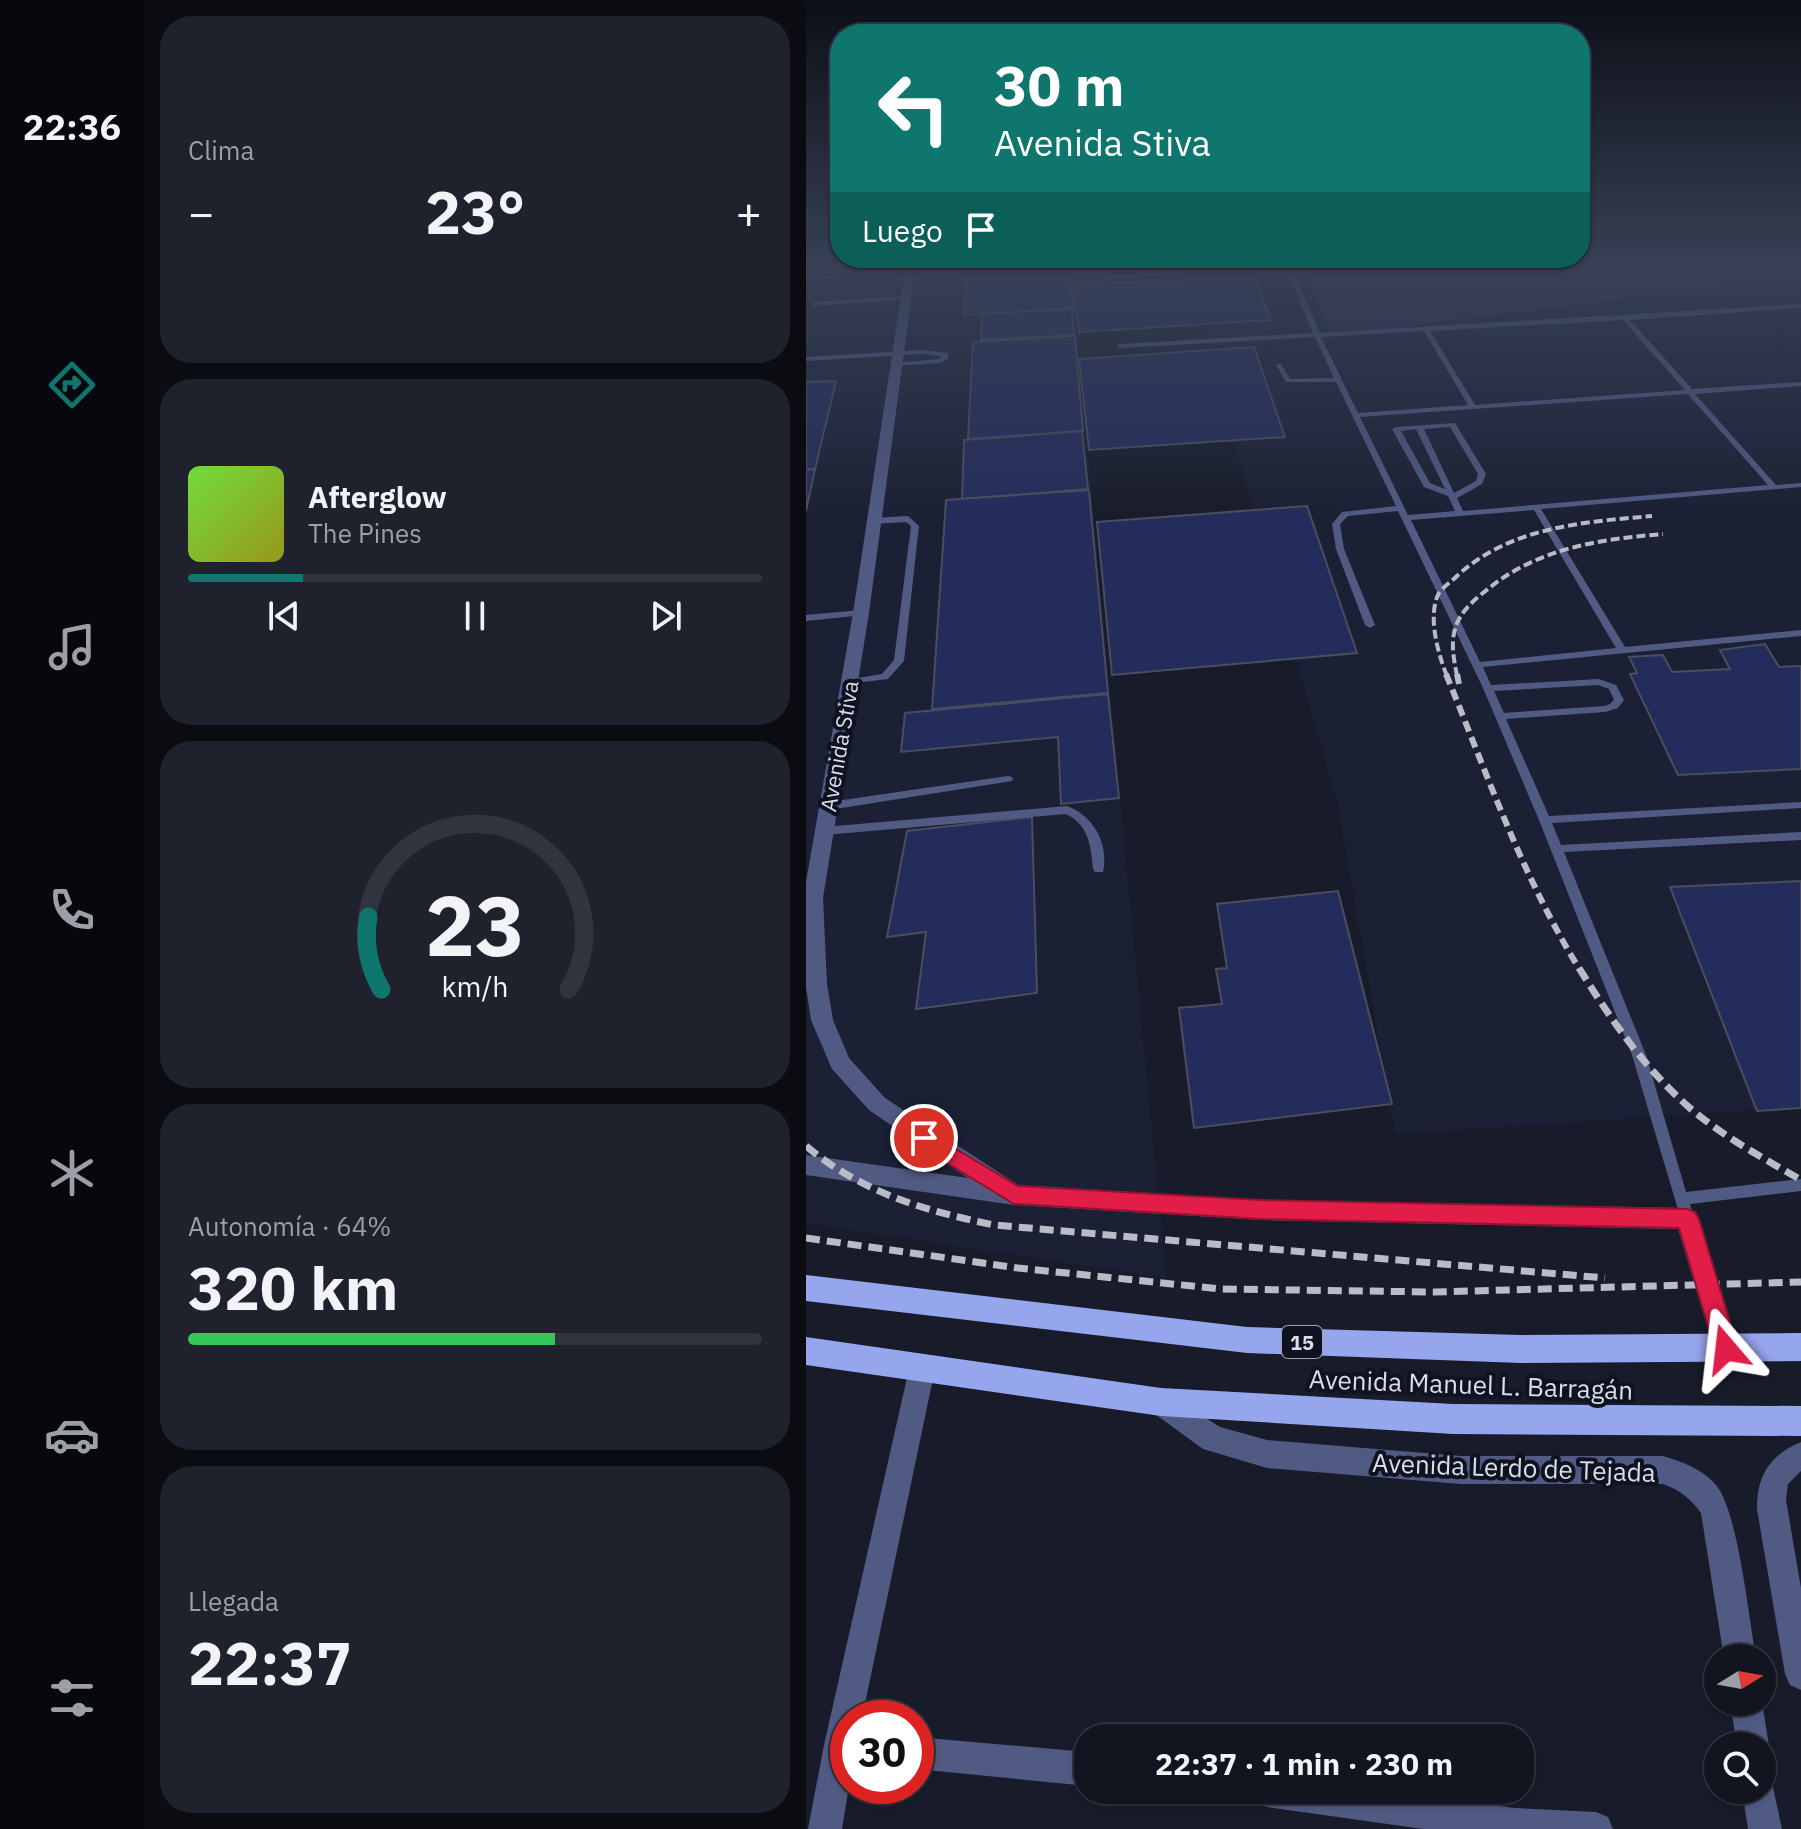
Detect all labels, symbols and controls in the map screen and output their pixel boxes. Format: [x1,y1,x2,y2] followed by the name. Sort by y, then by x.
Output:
[994,49,1124,121] text: 30 m
[862,56,966,160] icon: left
[23,103,121,150] text: 22:36
[994,119,1211,166] text: Avenida Stiva
[188,133,254,167] text: Clima
[425,172,525,251] text: 23°
[188,184,214,241] text: −
[736,184,762,241] text: +
[959,208,1003,252] icon: arrive
[862,211,943,250] text: Luego
[44,357,100,413] icon: directions
[308,477,447,516] text: Afterglow
[308,516,422,550] text: The Pines
[262,594,306,638] icon: previous
[453,594,497,638] icon: pause
[644,594,688,638] icon: next
[44,619,100,675] icon: music
[813,678,865,814] street label: Avenida Stiva
[425,871,525,979] text: 23
[44,882,100,938] icon: phone
[441,969,509,1006] text: km/h
[890,1104,958,1172] pin
[902,1116,946,1160] icon: arrive
[44,1145,100,1201] icon: climate
[188,1209,391,1243] text: Autonomía · 64%
[188,1248,398,1327] text: 320 km
[1684,1307,1768,1391] position arrow
[1282,1326,1322,1358] road number: 15
[1308,1361,1634,1407] street label: Avenida Manuel L. Barragán
[44,1407,100,1463] icon: car
[1372,1445,1657,1489] street label: Avenida Lerdo de Tejada
[188,1584,279,1618] text: Llegada
[188,1623,352,1702] text: 22:37
[1704,1644,1776,1716] north arrow
[1704,1644,1776,1804] map controls
[44,1670,100,1726] icon: filters
[830,1700,934,1804] speed limit sign: 30
[1704,1732,1776,1804] button: search
[1155,1744,1453,1783] text: 22:37 · 1 min · 230 m

